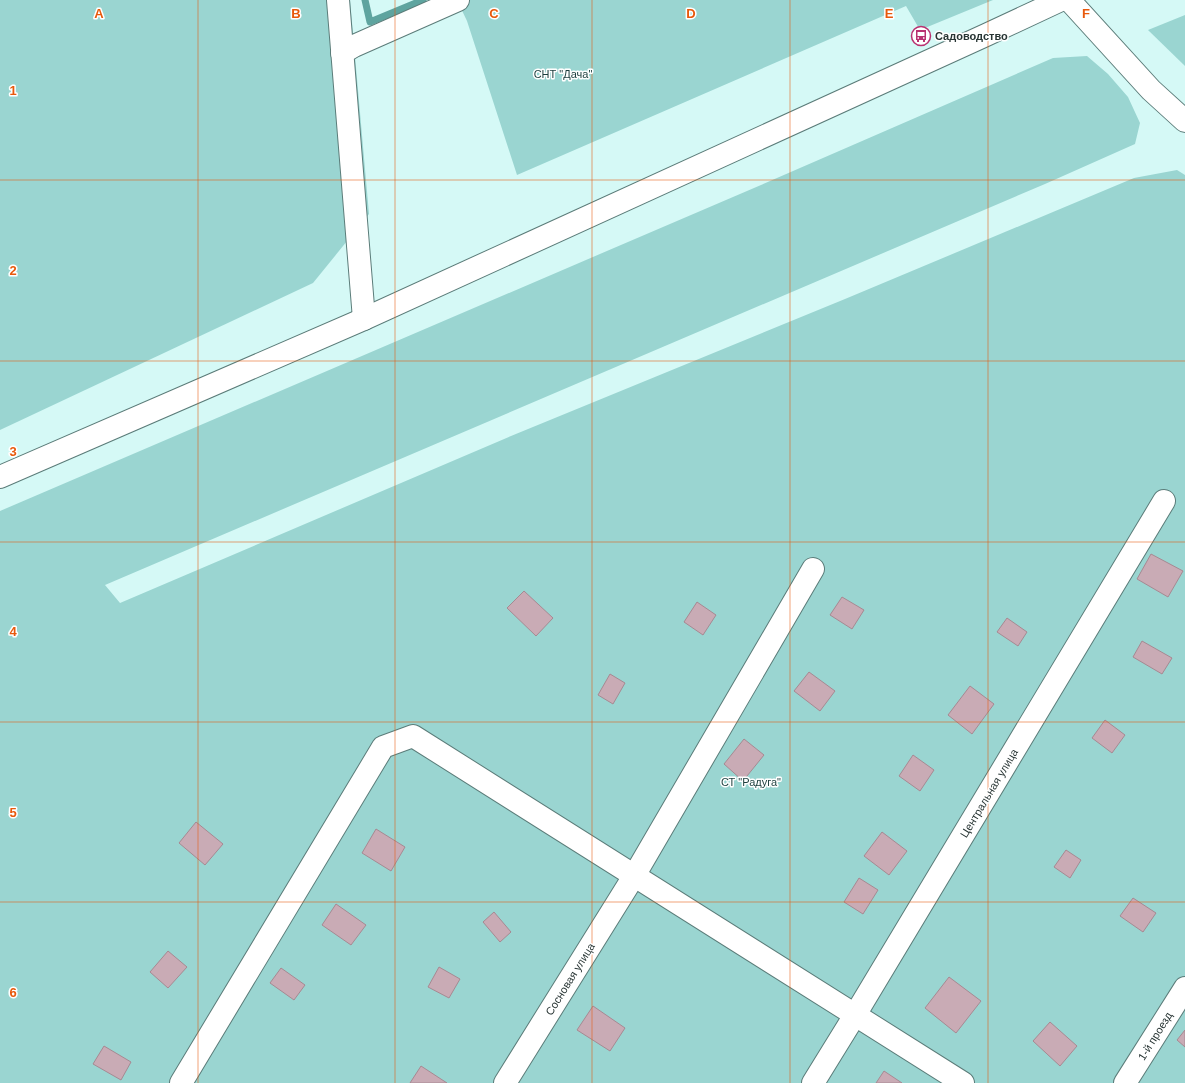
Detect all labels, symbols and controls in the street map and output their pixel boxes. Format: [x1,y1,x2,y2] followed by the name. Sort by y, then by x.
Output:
[94,6,104,21] text: A
[291,6,301,21] text: B
[489,6,499,21] text: C
[686,6,696,21] text: D
[885,6,894,21] text: E
[1082,6,1090,21] text: F
[910,25,932,47] bus stop icon: Садоводство
[935,30,1008,42] place label: Садоводство
[534,68,592,80] park label: СНТ "Дача"
[9,83,17,98] text: 1
[9,263,17,278] text: 2
[9,444,17,459] text: 3
[9,624,17,639] text: 4
[958,746,1021,839] street label: Центральная улица
[721,776,781,788] park label: СТ "Радуга"
[9,805,17,820] text: 5
[543,940,598,1017] street label: Сосновая улица
[9,985,17,1000] text: 6
[1136,1009,1175,1062] street label: 1-й проезд

